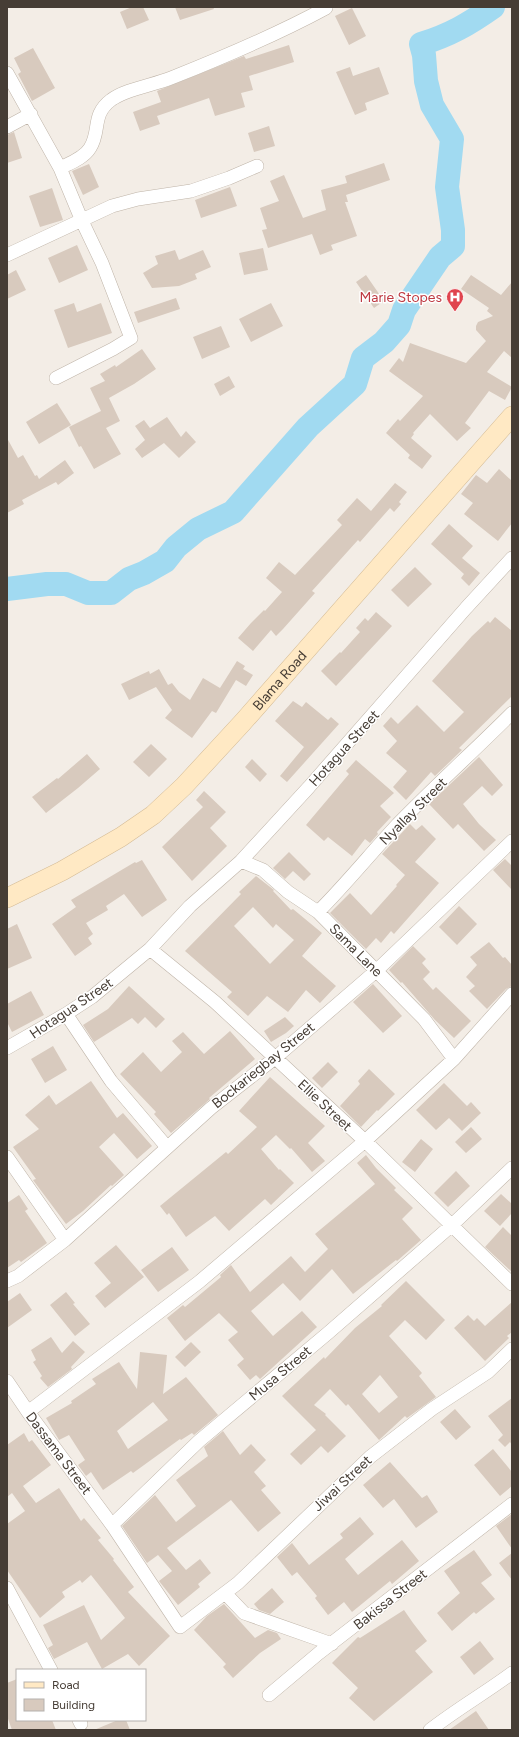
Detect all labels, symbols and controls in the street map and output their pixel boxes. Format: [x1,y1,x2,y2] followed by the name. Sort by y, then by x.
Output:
[445,287,465,312] hospital icon: Marie Stopes
[360,289,442,306] place label: Marie Stopes
[249,648,311,714] street label: Blama Road
[306,707,383,790] street label: Hotagua Street
[376,774,451,849] street label: Nyallay Street
[326,920,386,981] street label: Sama Lane
[26,974,116,1043] street label: Hotagua Street
[209,1019,318,1112] street label: Bockariegbay Street
[294,1076,355,1135] street label: Ellie Street
[246,1342,315,1404] street label: Musa Street
[22,1409,95,1498] street label: Dassama Street
[309,1452,375,1515] street label: Jiwai Street
[350,1565,430,1633] street label: Bakissa Street
[16,1669,146,1721] legend
[52,1678,80,1692] text: Road
[52,1698,95,1712] text: Building

